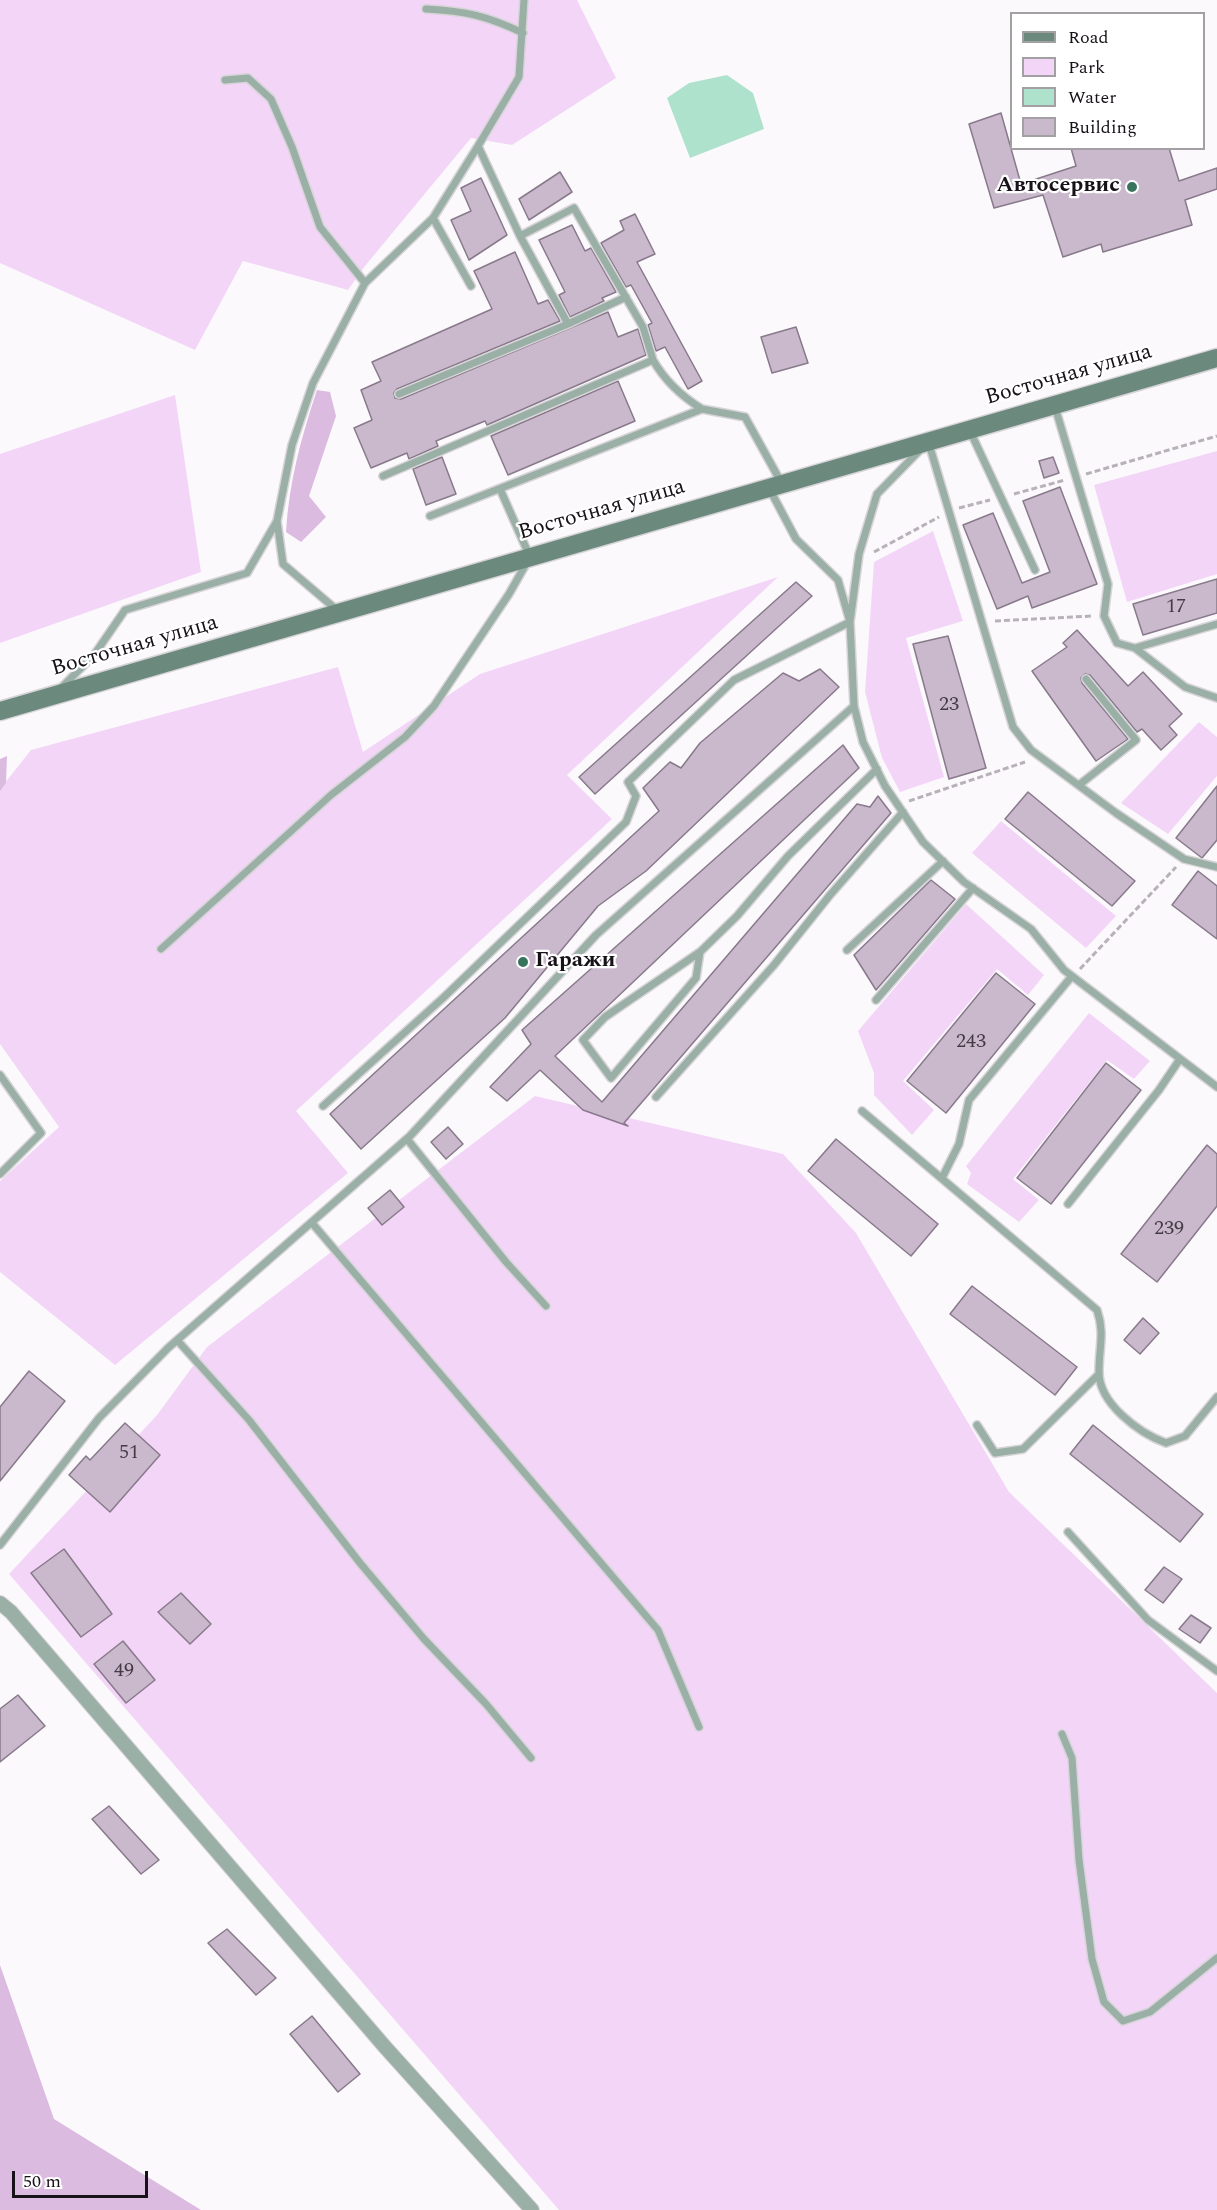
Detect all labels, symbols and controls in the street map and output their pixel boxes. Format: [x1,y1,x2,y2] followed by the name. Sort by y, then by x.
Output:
[1010,12,1205,150] legend
[1068,24,1109,51] text: Road
[1068,54,1105,81] text: Park
[1068,84,1116,111] text: Water
[1068,114,1137,141] text: Building
[996,174,1120,200] place label: Автосервис
[1125,180,1139,194] marker: Автосервис
[983,340,1155,412] street label: Восточная улица
[516,475,688,547] street label: Восточная улица
[1166,596,1186,620] house number: 17
[49,611,221,683] street label: Восточная улица
[939,694,959,718] house number: 23
[535,949,615,975] place label: Гаражи
[516,955,530,969] marker: Гаражи
[956,1031,986,1055] house number: 243
[1154,1218,1184,1242] house number: 239
[119,1442,139,1466] house number: 51
[114,1660,134,1684] house number: 49
[15,2159,152,2197] scale bar
[23,2168,61,2195] text: 50 m

